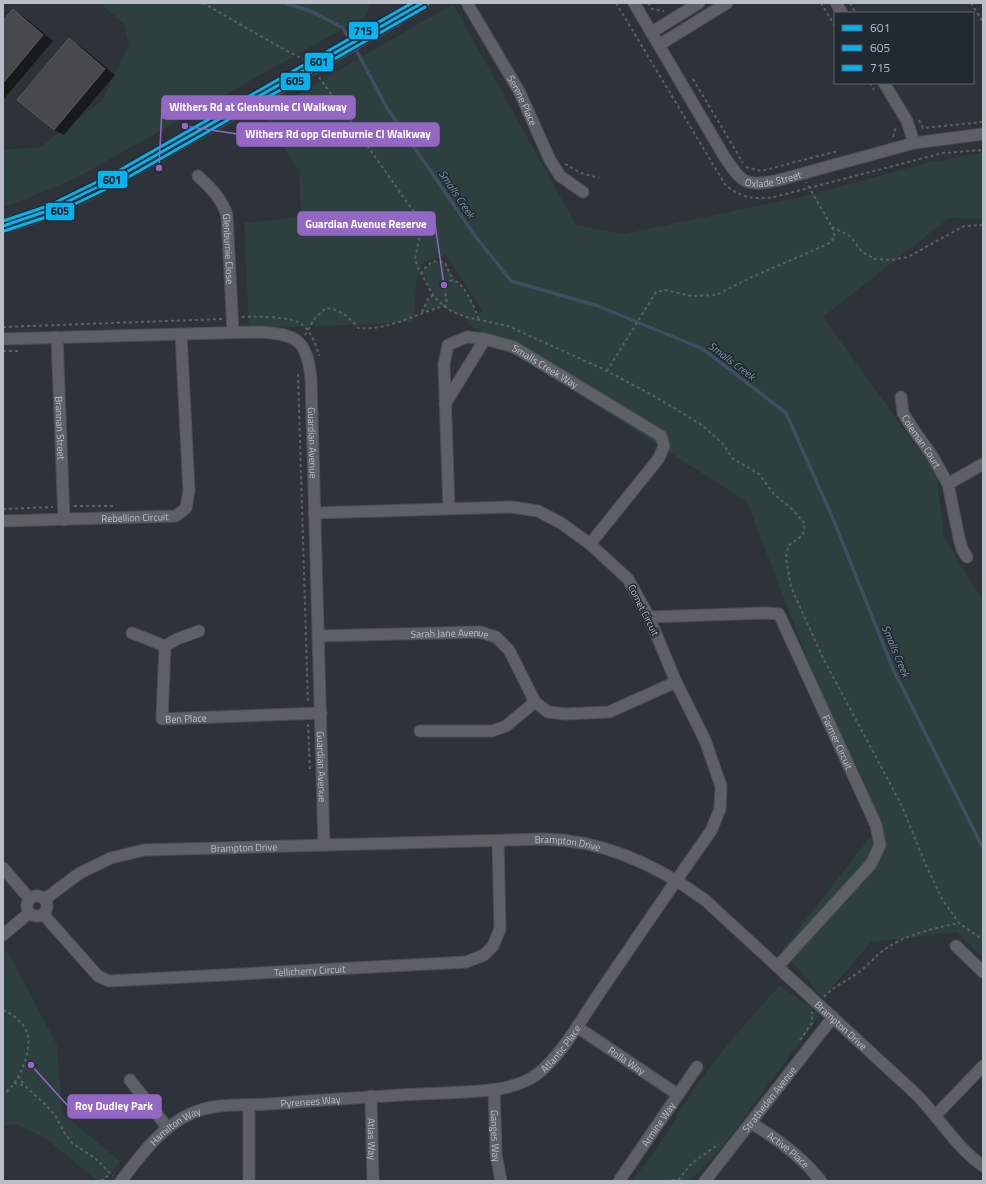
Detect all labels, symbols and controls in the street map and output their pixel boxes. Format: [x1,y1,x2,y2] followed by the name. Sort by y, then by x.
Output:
[834,12,974,84] legend
[870,18,890,37] text: 601
[348,21,379,40] line badge: 715
[354,23,372,39] text: 715
[870,38,890,57] text: 605
[304,52,334,72] line badge: 601
[310,54,328,70] text: 601
[870,58,890,77] text: 715
[280,72,311,91] line badge: 605
[286,73,304,89] text: 605
[503,73,541,128] street label: Serene Place
[162,96,355,119] callout: Withers Rd at Glenburnie Cl Walkway
[169,99,347,115] text: Withers Rd at Glenburnie Cl Walkway
[237,123,439,146] callout: Withers Rd opp Glenburnie Cl Walkway
[245,126,431,142] text: Withers Rd opp Glenburnie Cl Walkway
[435,167,480,222] water label: Smalls Creek
[743,167,803,191] street label: Oxlade Street
[97,170,128,189] line badge: 601
[103,172,121,188] text: 601
[45,202,75,221] line badge: 605
[51,203,69,219] text: 605
[298,212,435,235] callout: Guardian Avenue Reserve
[219,213,238,284] street label: Glenburnie Close
[305,216,427,232] text: Guardian Avenue Reserve
[705,338,760,385] water label: Smalls Creek
[509,341,581,392] street label: Smalls Creek Way
[51,396,69,461] street label: Brannan Street
[304,407,321,479] street label: Guardian Avenue
[898,412,945,472] street label: Coleman Court
[101,509,169,526] street label: Rebellion Circuit
[624,582,663,639] street label: Comet Circuit
[878,622,915,681] water label: Smalls Creek
[411,625,491,642] street label: Sarah Jane Avenue
[165,710,207,727] street label: Ben Place
[818,712,857,773] street label: Farmer Circuit
[313,731,330,803] street label: Guardian Avenue
[534,832,602,855] street label: Brampton Drive
[210,839,277,856] street label: Brampton Drive
[274,961,346,980] street label: Tellicherry Circuit
[811,998,870,1054] street label: Brampton Drive
[537,1022,584,1076] street label: Atlantic Place
[605,1043,648,1079] street label: Rolla Way
[739,1063,800,1136] street label: Stratheden Avenue
[280,1092,341,1111] street label: Pyrenees Way
[68,1095,161,1118] callout: Roy Dudley Park
[75,1098,153,1114] text: Roy Dudley Park
[638,1099,679,1150] street label: Armine Way
[146,1103,203,1149] street label: Hamilton Way
[487,1110,504,1164] street label: Ganges Way
[364,1118,380,1160] street label: Atlas Way
[764,1128,813,1172] street label: Active Place

